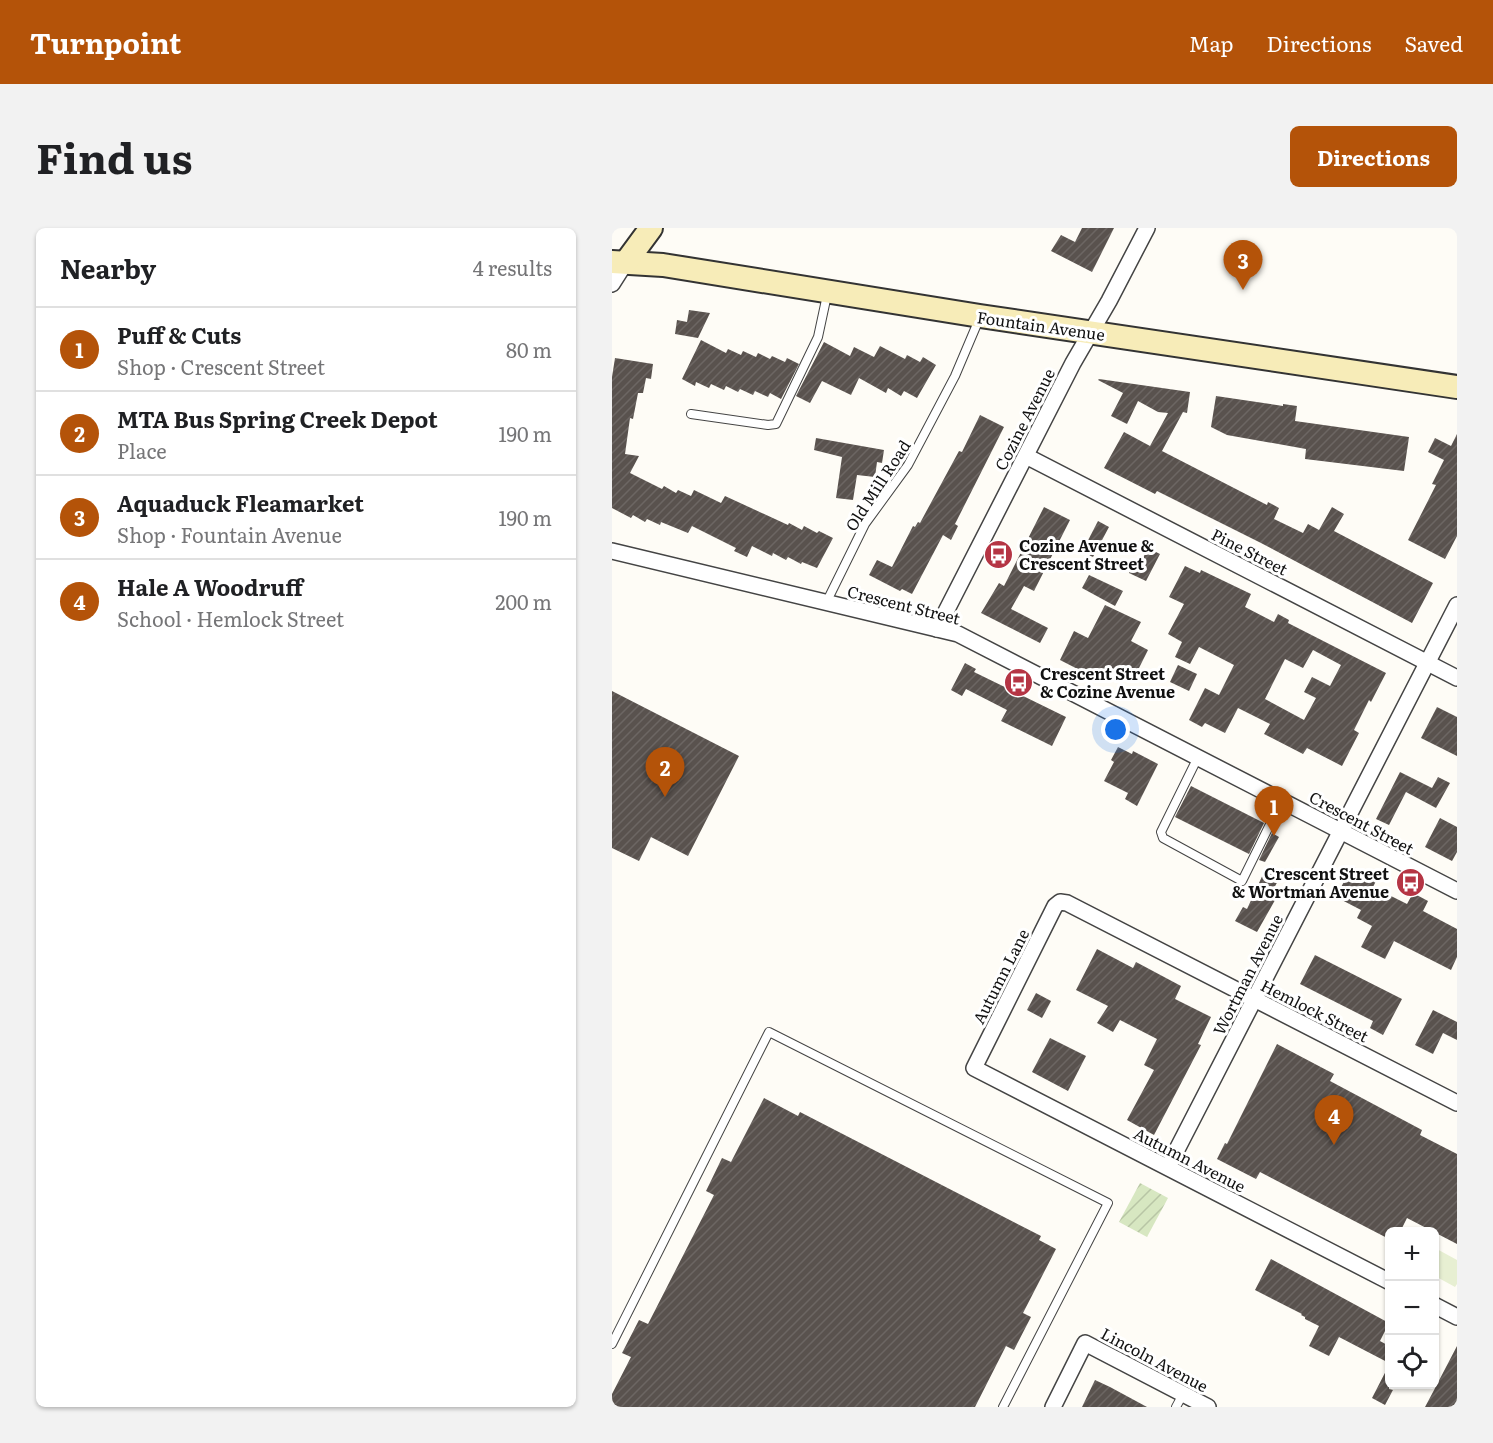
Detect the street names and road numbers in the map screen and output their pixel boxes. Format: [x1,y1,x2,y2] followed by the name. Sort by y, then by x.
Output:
[975,304,1107,346] street label: Fountain Avenue
[988,364,1060,474] street label: Cozine Avenue
[839,435,916,535] street label: Old Mill Road
[1208,522,1293,581] street label: Pine Street
[845,578,963,630] street label: Crescent Street
[1305,784,1419,860] street label: Crescent Street
[1206,909,1288,1039] street label: Wortman Avenue
[966,924,1034,1028] street label: Autumn Lane
[1257,972,1374,1048] street label: Hemlock Street
[1130,1120,1250,1198] street label: Autumn Avenue
[1097,1321,1213,1397] street label: Lincoln Avenue

